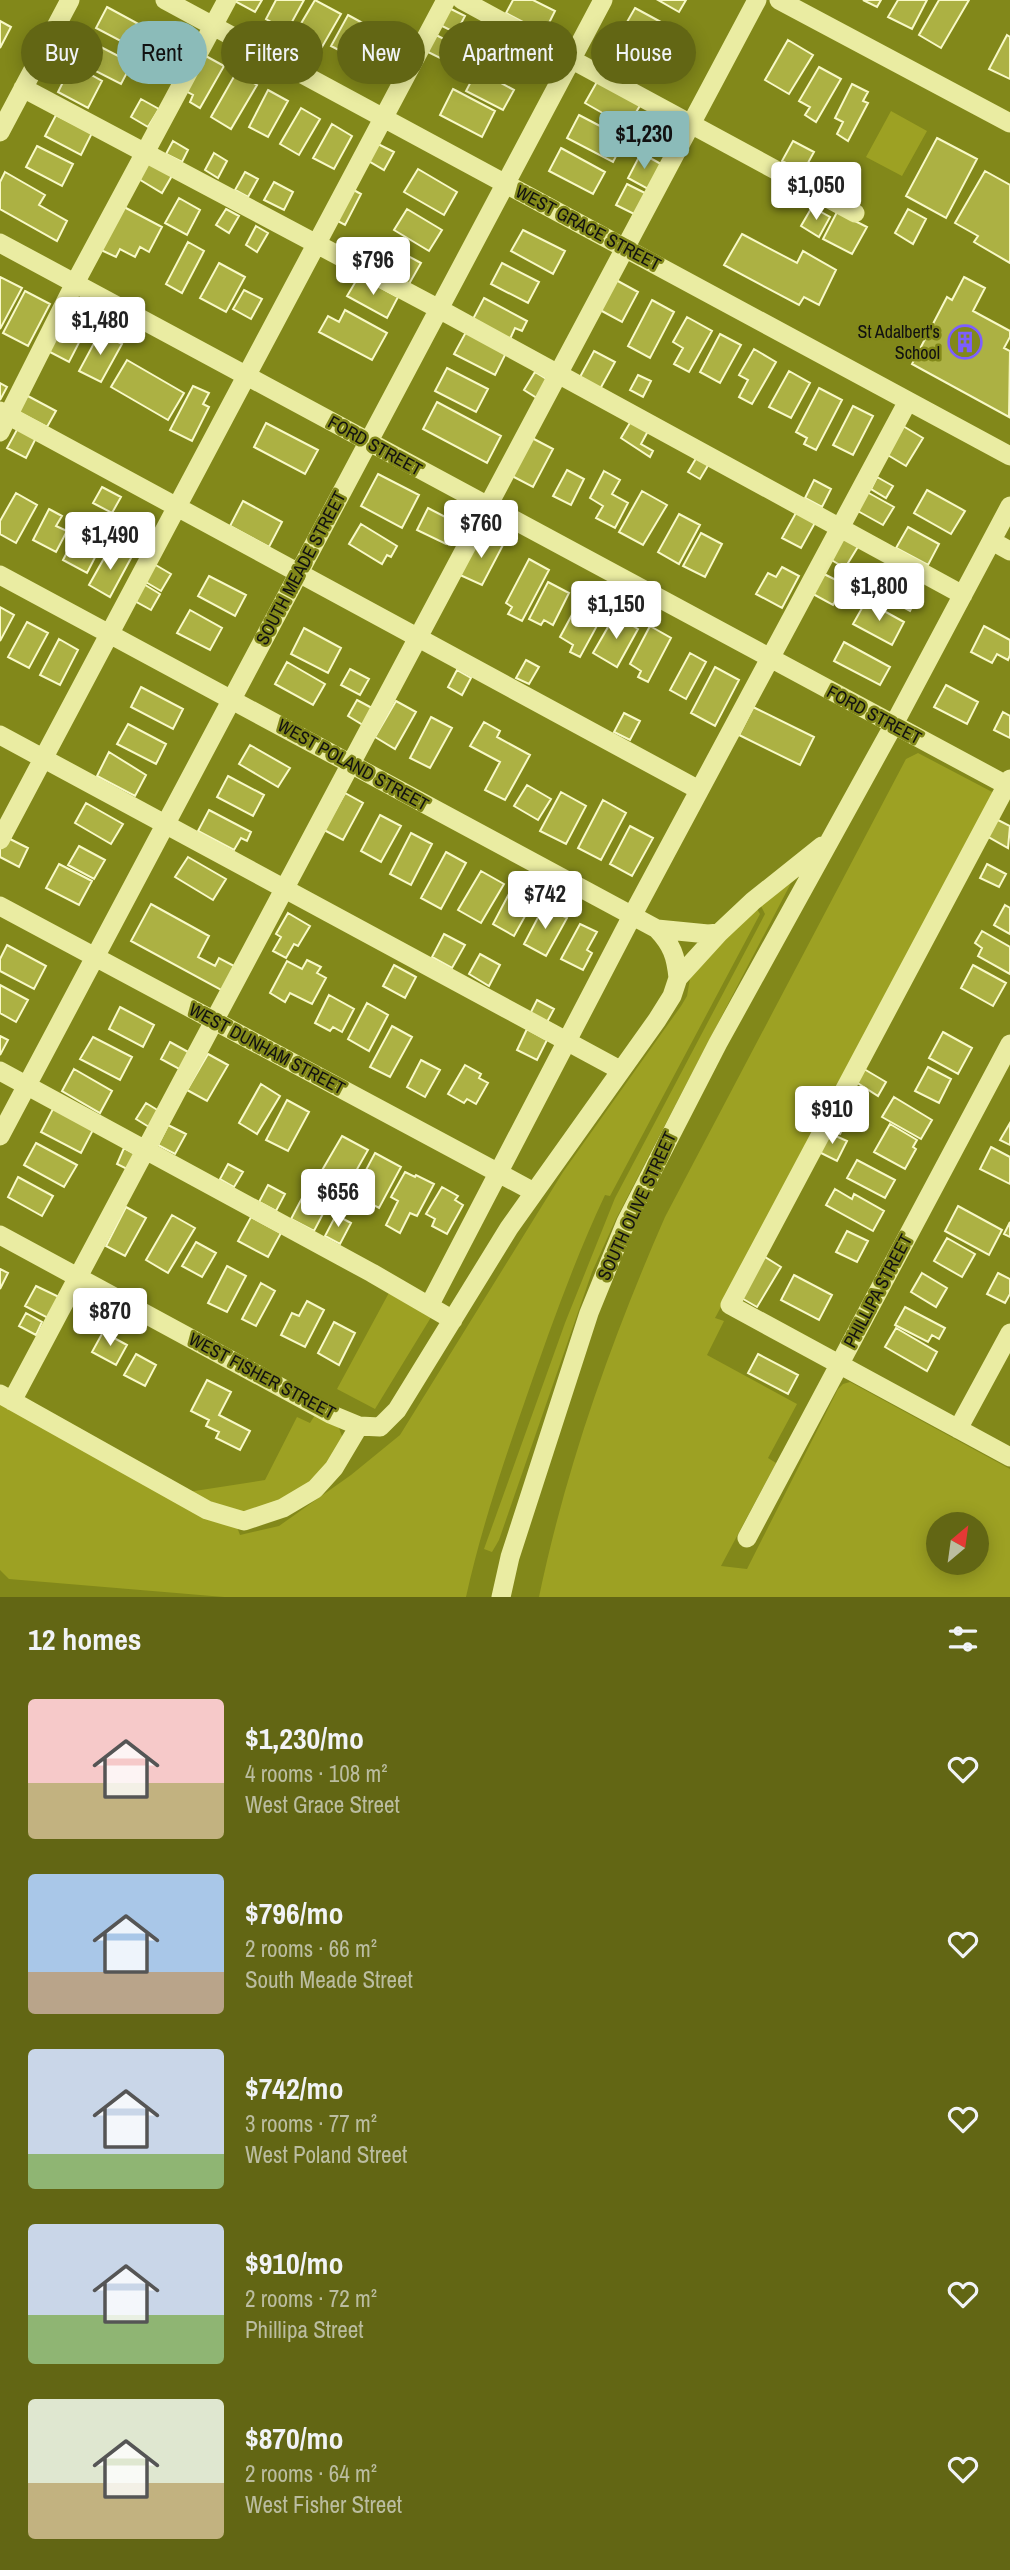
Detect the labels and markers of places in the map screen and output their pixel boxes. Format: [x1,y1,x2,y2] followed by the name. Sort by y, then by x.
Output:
[587,111,701,171] pin: $1,230
[759,162,873,222] pin: $1,050
[332,238,414,297] pin: $796
[43,298,157,357] pin: $1,480
[858,319,940,365] place label: St Adalbert's School
[946,323,984,361] building icon: St Adalbert's School
[440,500,522,560] pin: $760
[53,512,167,572] pin: $1,490
[822,564,936,623] pin: $1,800
[559,582,673,641] pin: $1,150
[504,872,586,931] pin: $742
[791,1086,873,1146] pin: $910
[297,1170,379,1229] pin: $656
[69,1288,151,1348] pin: $870

